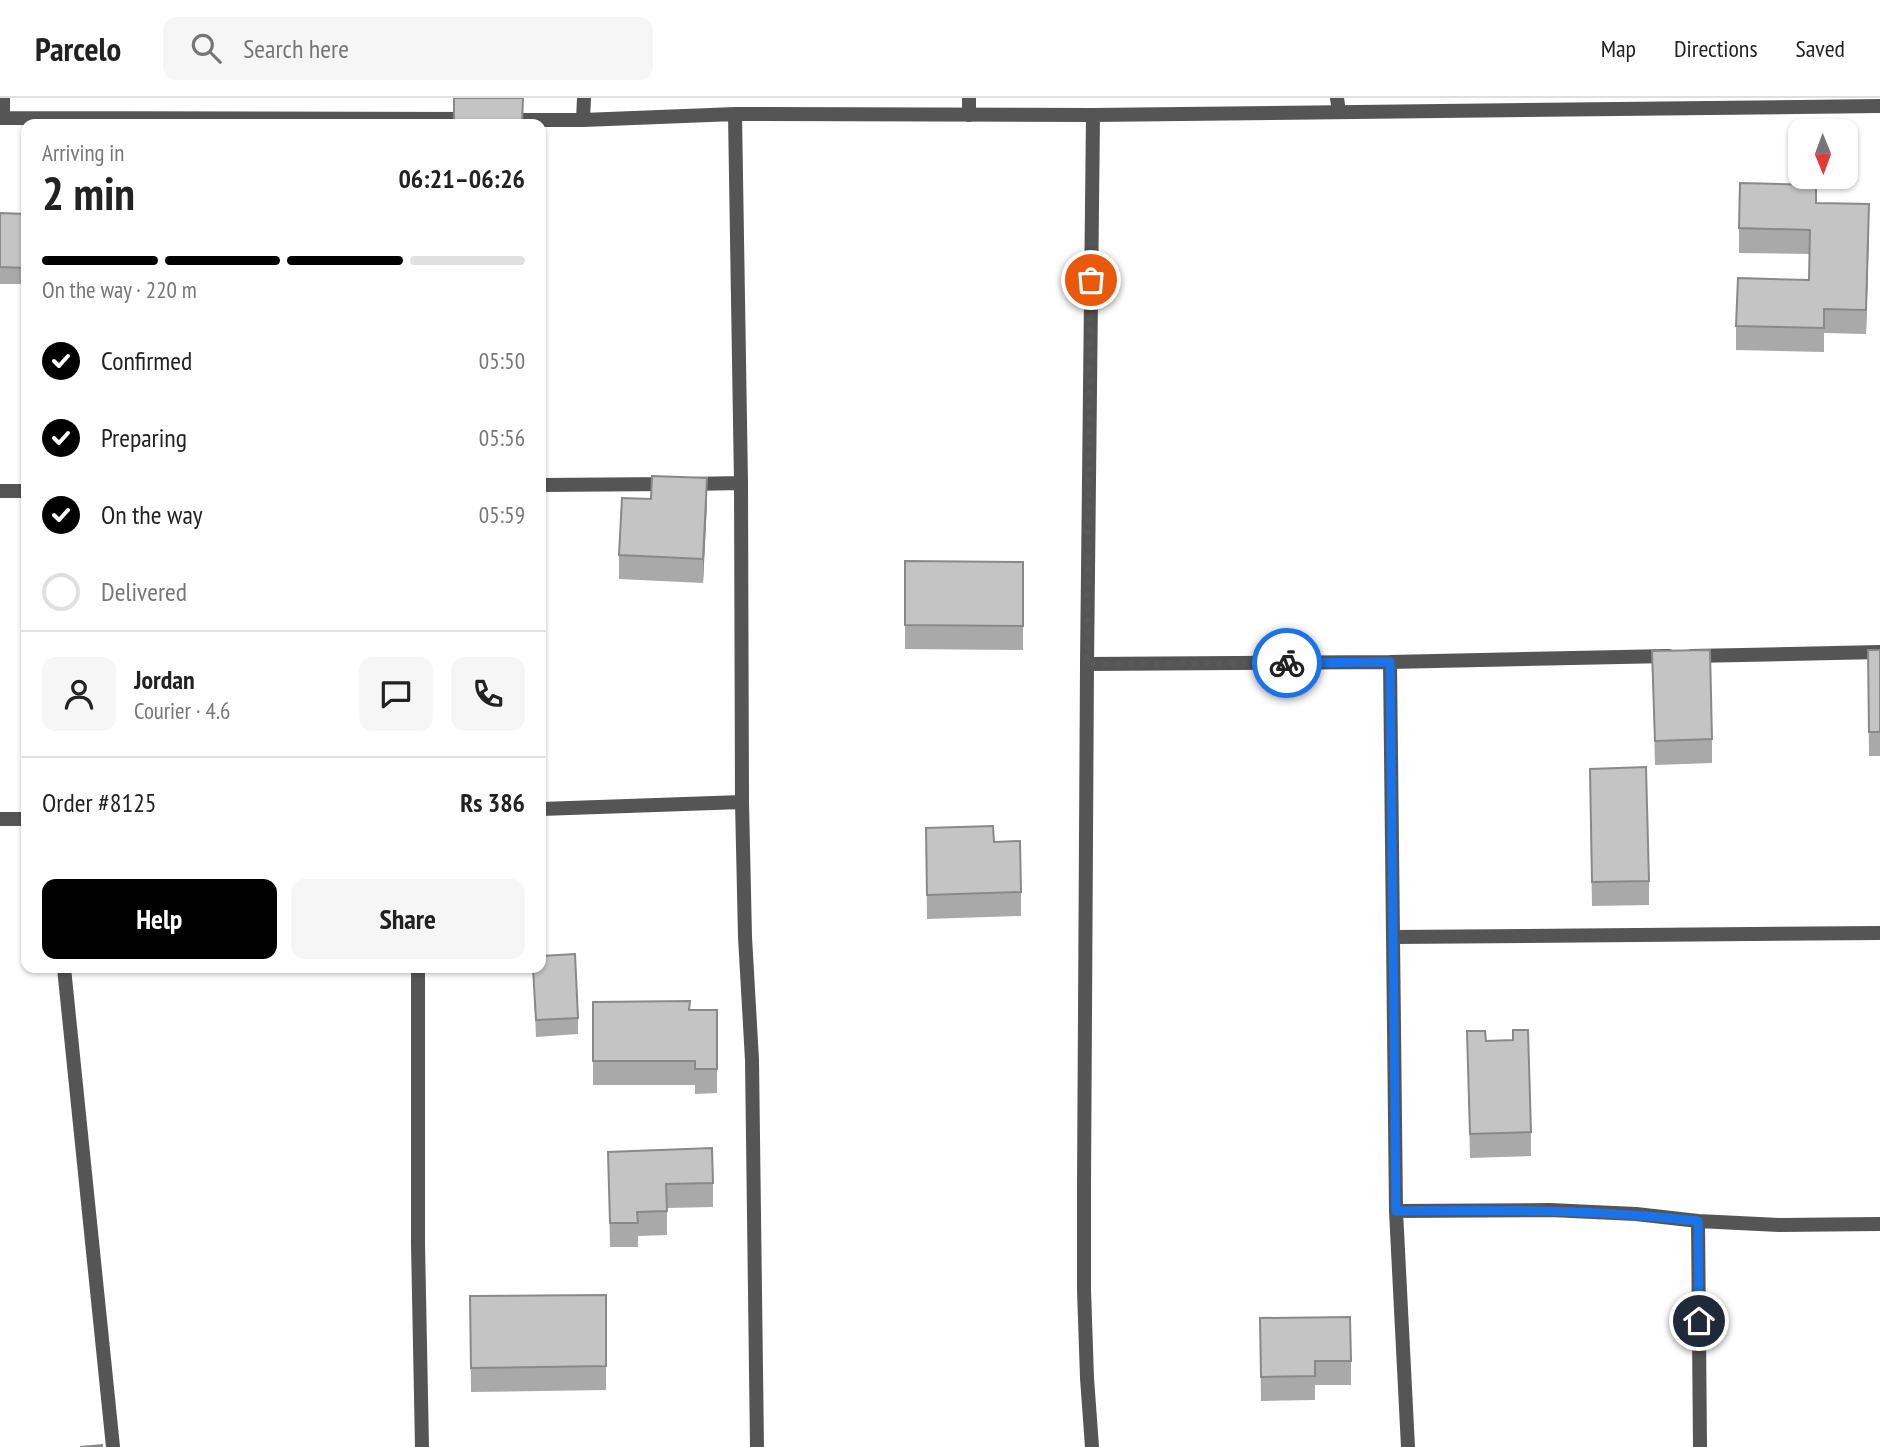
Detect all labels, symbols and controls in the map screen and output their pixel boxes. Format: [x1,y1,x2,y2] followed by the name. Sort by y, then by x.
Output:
[163,17,653,80] search box
[35,27,121,70] text: Parcelo
[187,29,225,67] icon: search
[243,32,349,65] text: Search here
[1601,33,1636,64] text: Map
[1674,33,1758,64] text: Directions
[1796,33,1845,64] text: Saved
[1788,119,1858,189] north arrow
[1788,119,1858,189] map controls
[42,138,124,167] text: Arriving in
[398,162,525,195] text: 06:21–06:26
[42,163,135,223] text: 2 min
[1061,250,1121,310] pin
[1072,261,1110,299] icon: bag
[42,275,197,304] text: On the way · 220 m
[42,342,80,380] icon: check
[101,344,192,377] text: Confirmed
[479,346,525,375] text: 05:50
[42,419,80,457] icon: check
[101,421,187,454] text: Preparing
[479,423,525,452] text: 05:56
[42,496,80,534] icon: check
[101,498,203,531] text: On the way
[479,500,525,529] text: 05:59
[101,575,187,608] text: Delivered
[1252,628,1322,698] courier
[1268,644,1306,682] icon: bike
[42,657,116,731] button: person
[359,657,433,731] button: chat
[451,657,525,731] button: phone
[134,663,195,696] text: Jordan
[134,696,230,725] text: Courier · 4.6
[42,786,157,819] text: Order #8125
[460,786,525,819] text: Rs 386
[42,879,277,959] button: Help
[291,879,525,959] button: Share
[1669,1291,1729,1351] pin
[1680,1302,1718,1340] icon: home

